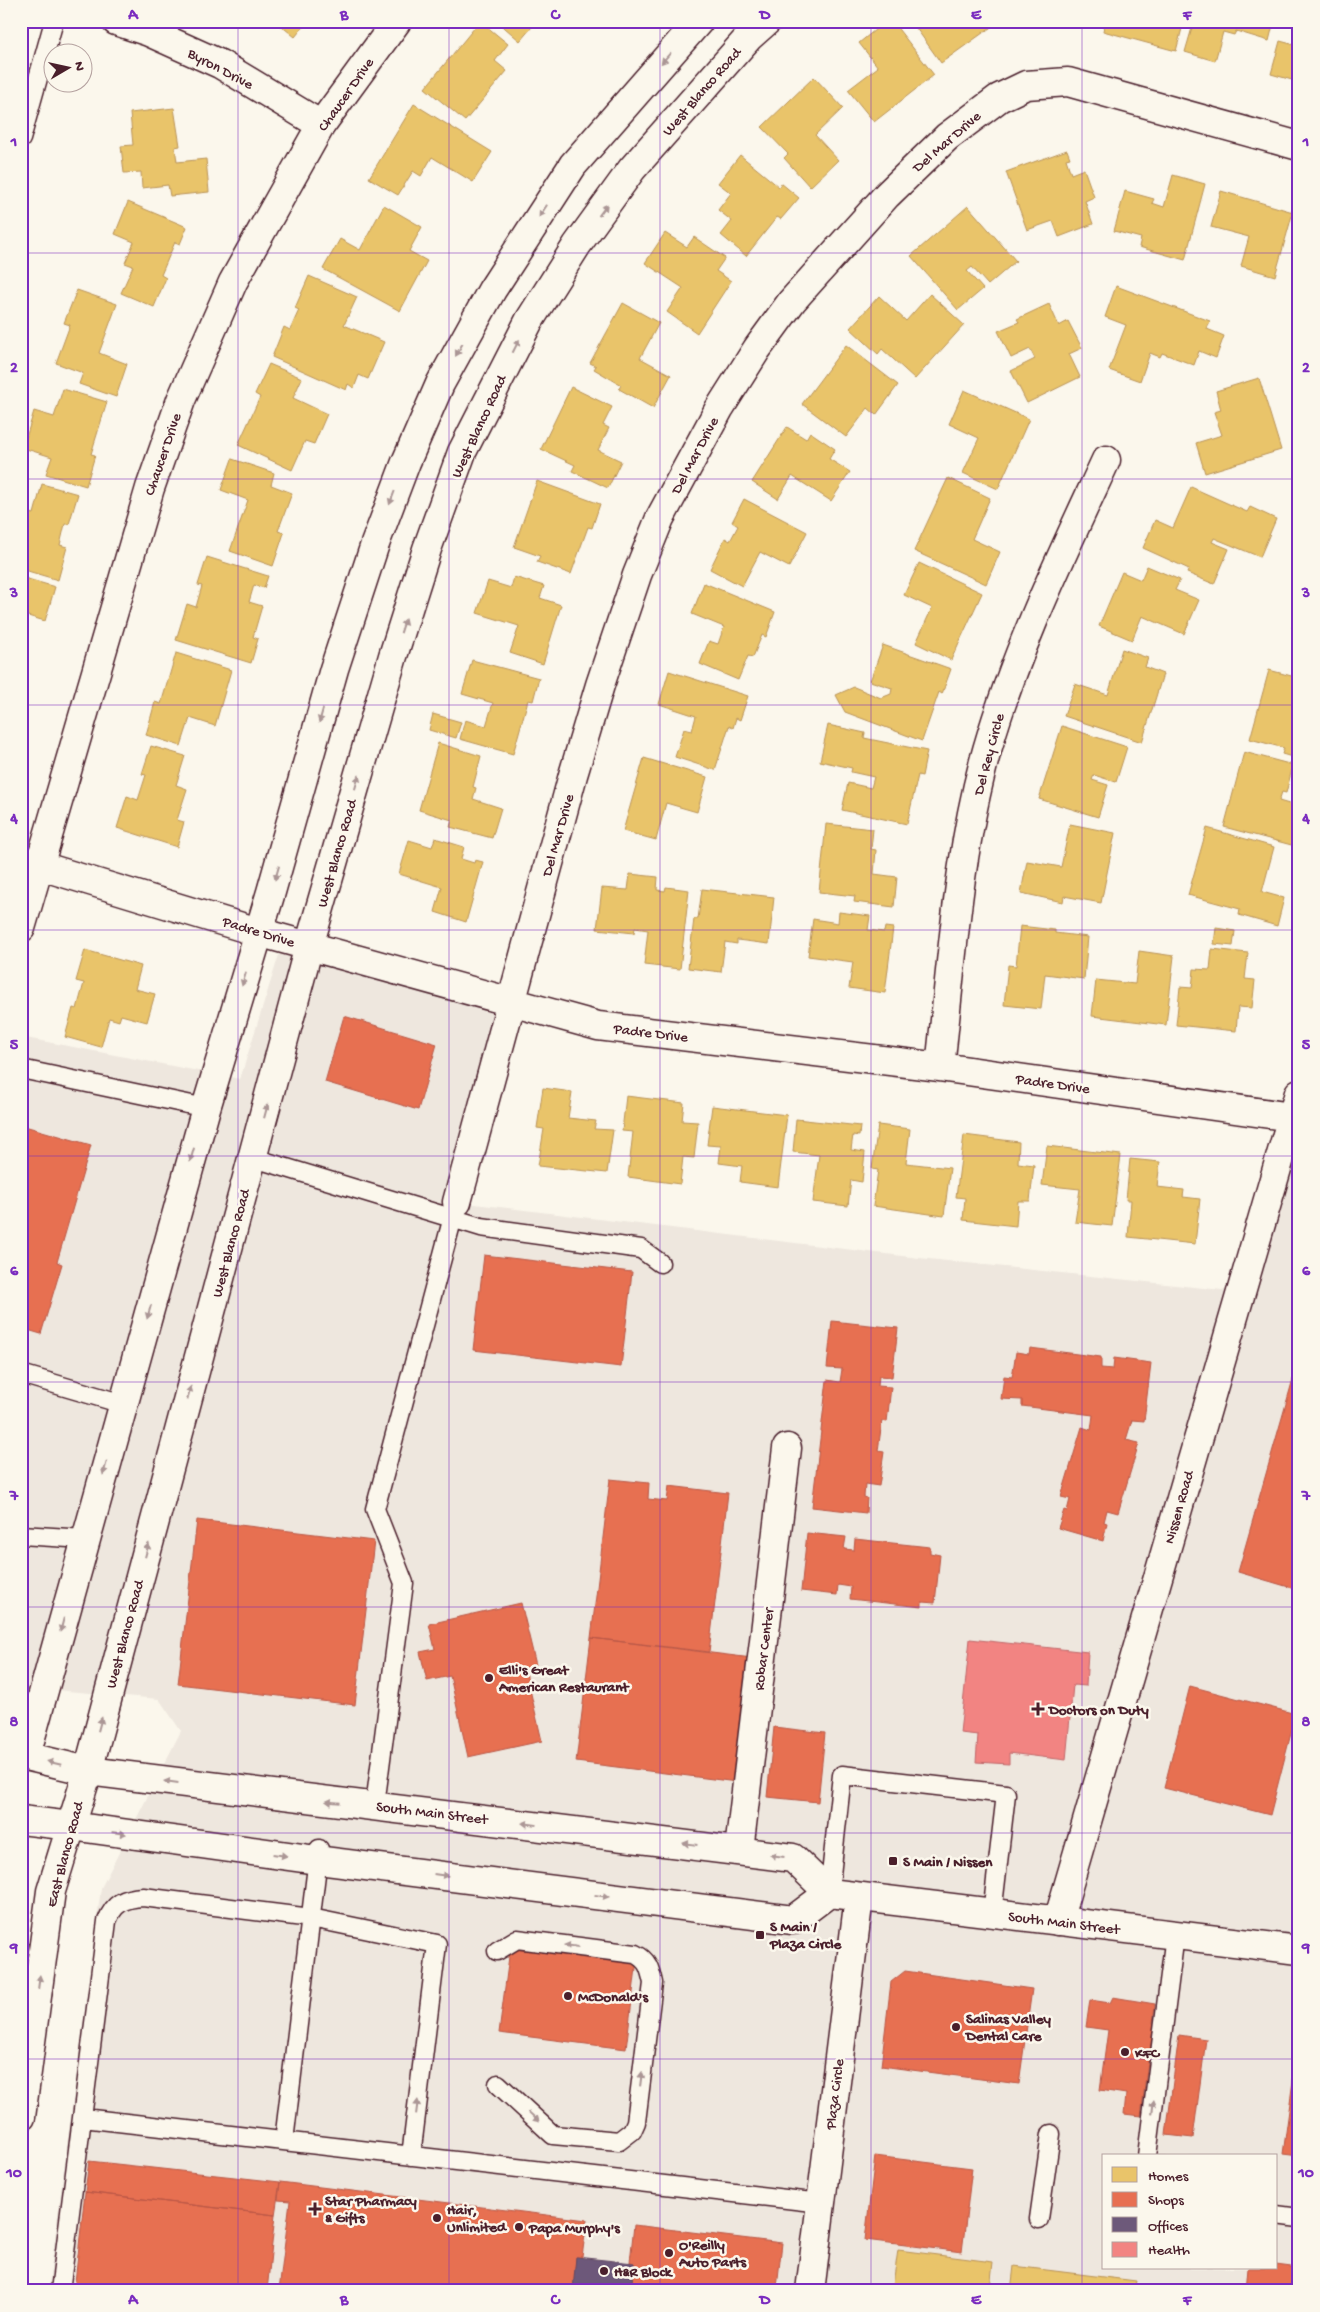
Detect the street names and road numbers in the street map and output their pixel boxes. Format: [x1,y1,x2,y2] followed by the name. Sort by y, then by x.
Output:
[659,43,747,140] street label: West Blanco Road
[183,45,256,95] street label: Byron Drive
[315,55,379,136] street label: Chaucer Drive
[909,108,985,178] street label: Del Mar Drive
[448,372,512,481] street label: West Blanco Road
[141,411,186,498] street label: Chaucer Drive
[667,414,724,498] street label: Del Mar Drive
[970,711,1010,798] street label: Del Rey Circle
[538,792,579,880] street label: Del Mar Drive
[314,796,362,910] street label: West Blanco Road
[219,913,297,953] street label: Padre Drive
[612,1020,689,1048] street label: Padre Drive
[1013,1071,1091,1099] street label: Padre Drive
[209,1186,255,1300] street label: West Blanco Road
[1161,1468,1199,1546] street label: Nissen Road
[103,1577,149,1691] street label: West Blanco Road
[751,1605,779,1692] street label: Robar Center
[375,1798,490,1830] street label: South Main Street
[43,1799,89,1909] street label: East Blanco Road
[1007,1908,1122,1940] street label: South Main Street
[823,2058,849,2132] street label: Plaza Circle

